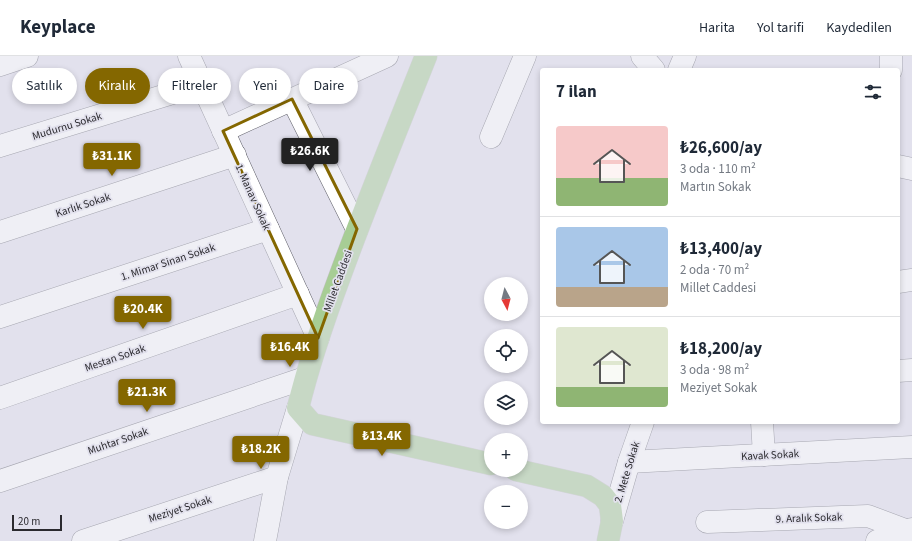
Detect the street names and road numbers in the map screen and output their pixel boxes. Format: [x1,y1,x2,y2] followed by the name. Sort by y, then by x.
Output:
[30,108,104,144] street label: Mudurnu Sokak
[232,162,275,233] street label: 1. Manav Sokak
[54,189,113,221] street label: Karlık Sokak
[119,240,218,284] street label: 1. Mimar Sinan Sokak
[320,248,356,314] street label: Millet Caddesi
[83,340,148,375] street label: Mestan Sokak
[86,423,151,458] street label: Muhtar Sokak
[611,439,644,504] street label: 2. Mete Sokak
[741,446,800,464] street label: Kavak Sokak
[147,492,214,526] street label: Meziyet Sokak
[775,509,843,527] street label: 9. Aralık Sokak

